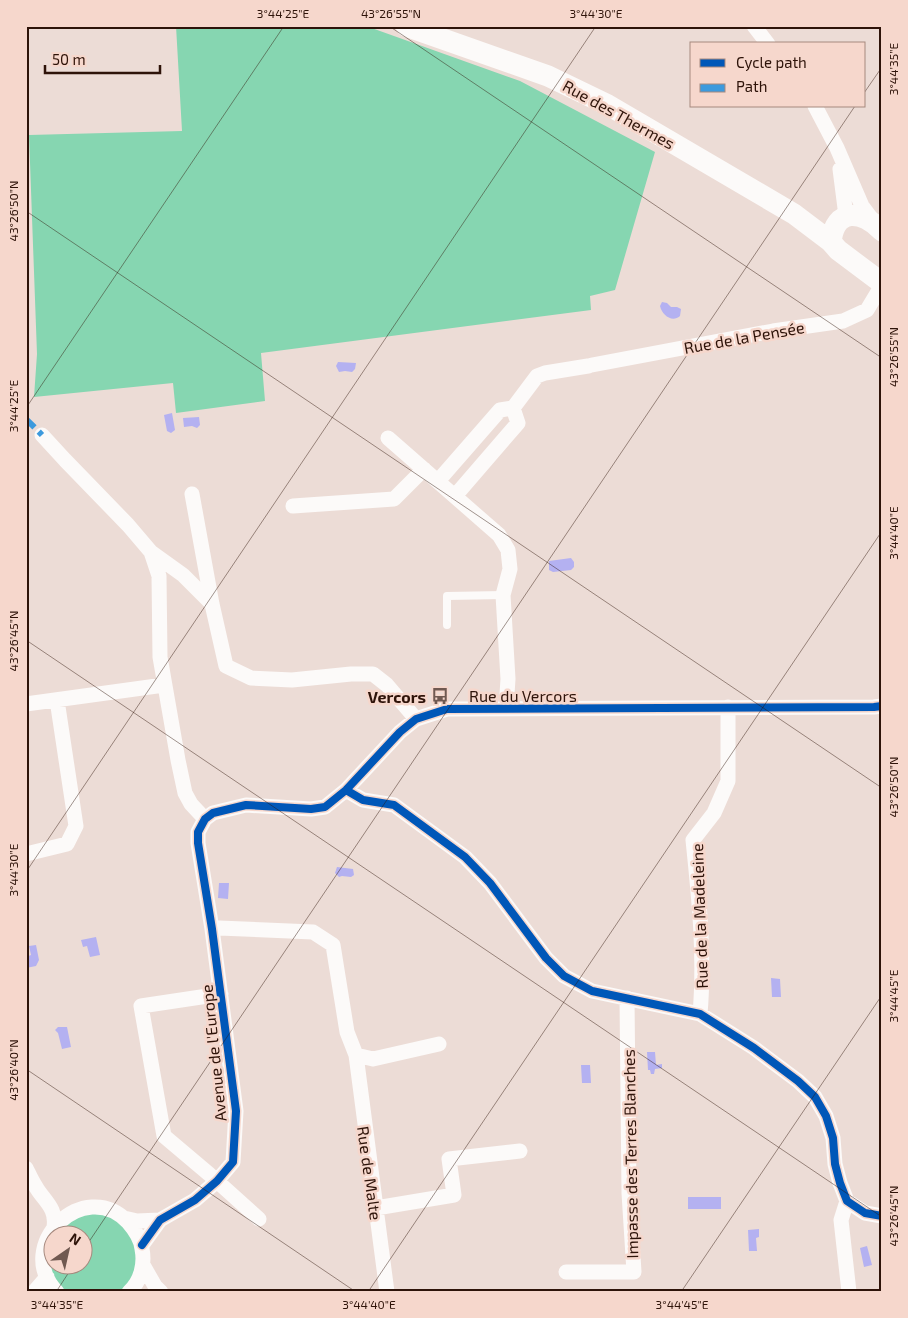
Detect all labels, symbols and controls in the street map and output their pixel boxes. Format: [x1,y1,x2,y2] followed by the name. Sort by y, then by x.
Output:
[257,6,309,20] text: 3°44'25"E
[361,6,421,20] text: 43°26'55"N
[569,6,623,20] text: 3°44'30"E
[45,42,160,74] scale bar
[690,42,866,108] legend
[886,43,900,95] text: 3°44'35"E
[52,50,86,68] text: 50 m
[736,53,807,71] text: Cycle path
[560,75,678,153] street label: Rue des Thermes
[736,77,767,95] text: Path
[6,181,20,241] text: 43°26'50"N
[682,317,806,357] street label: Rue de la Pensée
[886,327,900,387] text: 43°26'55"N
[6,380,20,432] text: 3°44'25"E
[886,506,900,560] text: 3°44'40"E
[6,611,20,671] text: 43°26'45"N
[430,686,450,706] bus stop icon: Vercors
[469,686,577,705] street label: Rue du Vercors
[368,687,426,706] place label: Vercors
[886,757,900,817] text: 43°26'50"N
[6,843,20,897] text: 3°44'30"E
[687,843,711,989] street label: Rue de la Madeleine
[886,969,900,1022] text: 3°44'45"E
[196,984,230,1122] street label: Avenue de l'Europe
[6,1039,20,1101] text: 43°26'40"N
[619,1049,641,1259] street label: Impasse des Terres Blanches
[354,1125,386,1221] street label: Rue de Malte
[886,1186,900,1246] text: 43°26'45"N
[42,1226,92,1276] north arrow
[67,1229,84,1249] text: N
[31,1297,83,1311] text: 3°44'35"E
[342,1297,396,1311] text: 3°44'40"E
[656,1297,709,1311] text: 3°44'45"E

